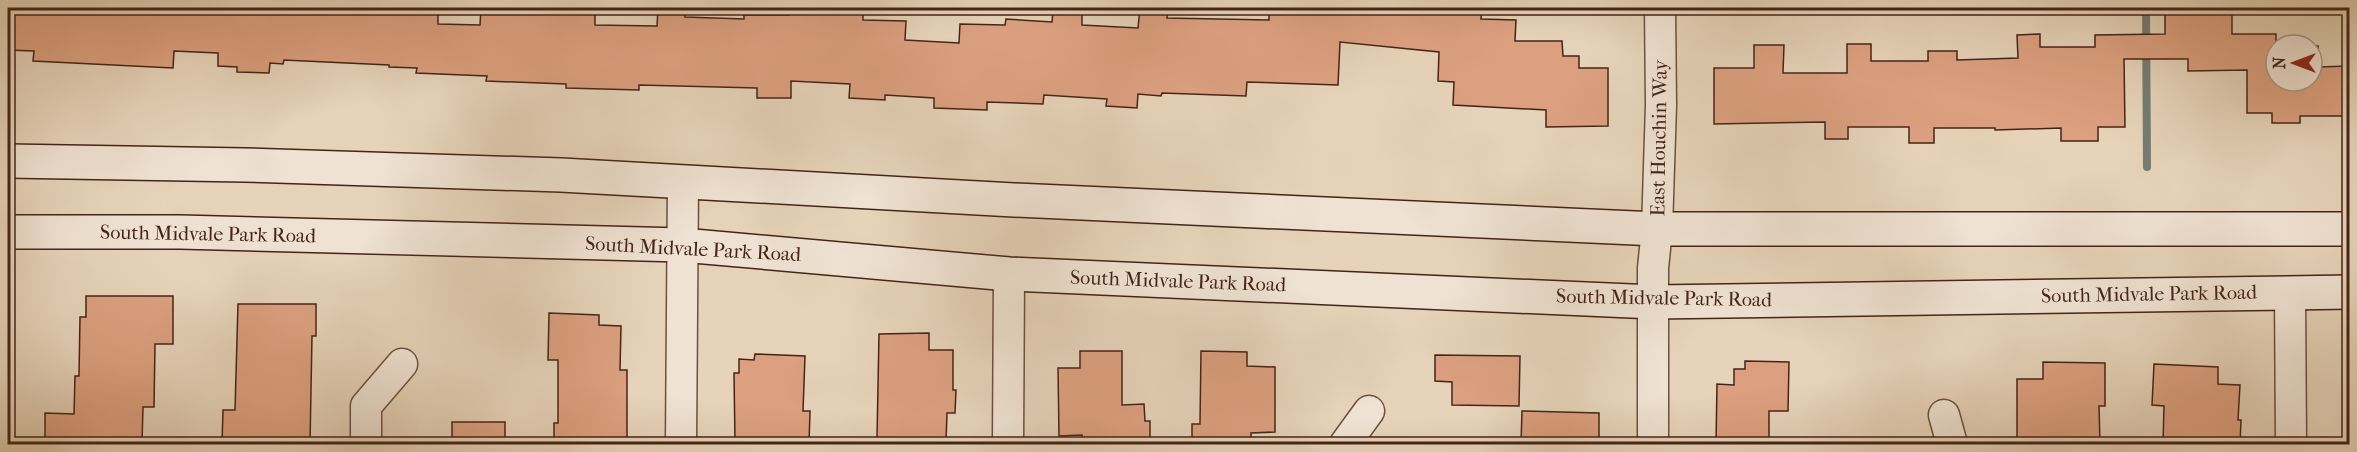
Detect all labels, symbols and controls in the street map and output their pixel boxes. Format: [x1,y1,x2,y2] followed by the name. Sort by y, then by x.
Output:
[2264,33,2324,93] north arrow
[2270,56,2289,69] text: N
[1646,58,1672,217] street label: East Houchin Way
[100,221,317,247] street label: South Midvale Park Road
[584,232,803,266] street label: South Midvale Park Road
[1070,266,1288,296] street label: South Midvale Park Road
[2041,281,2258,307] street label: South Midvale Park Road
[1556,285,1773,311] street label: South Midvale Park Road

